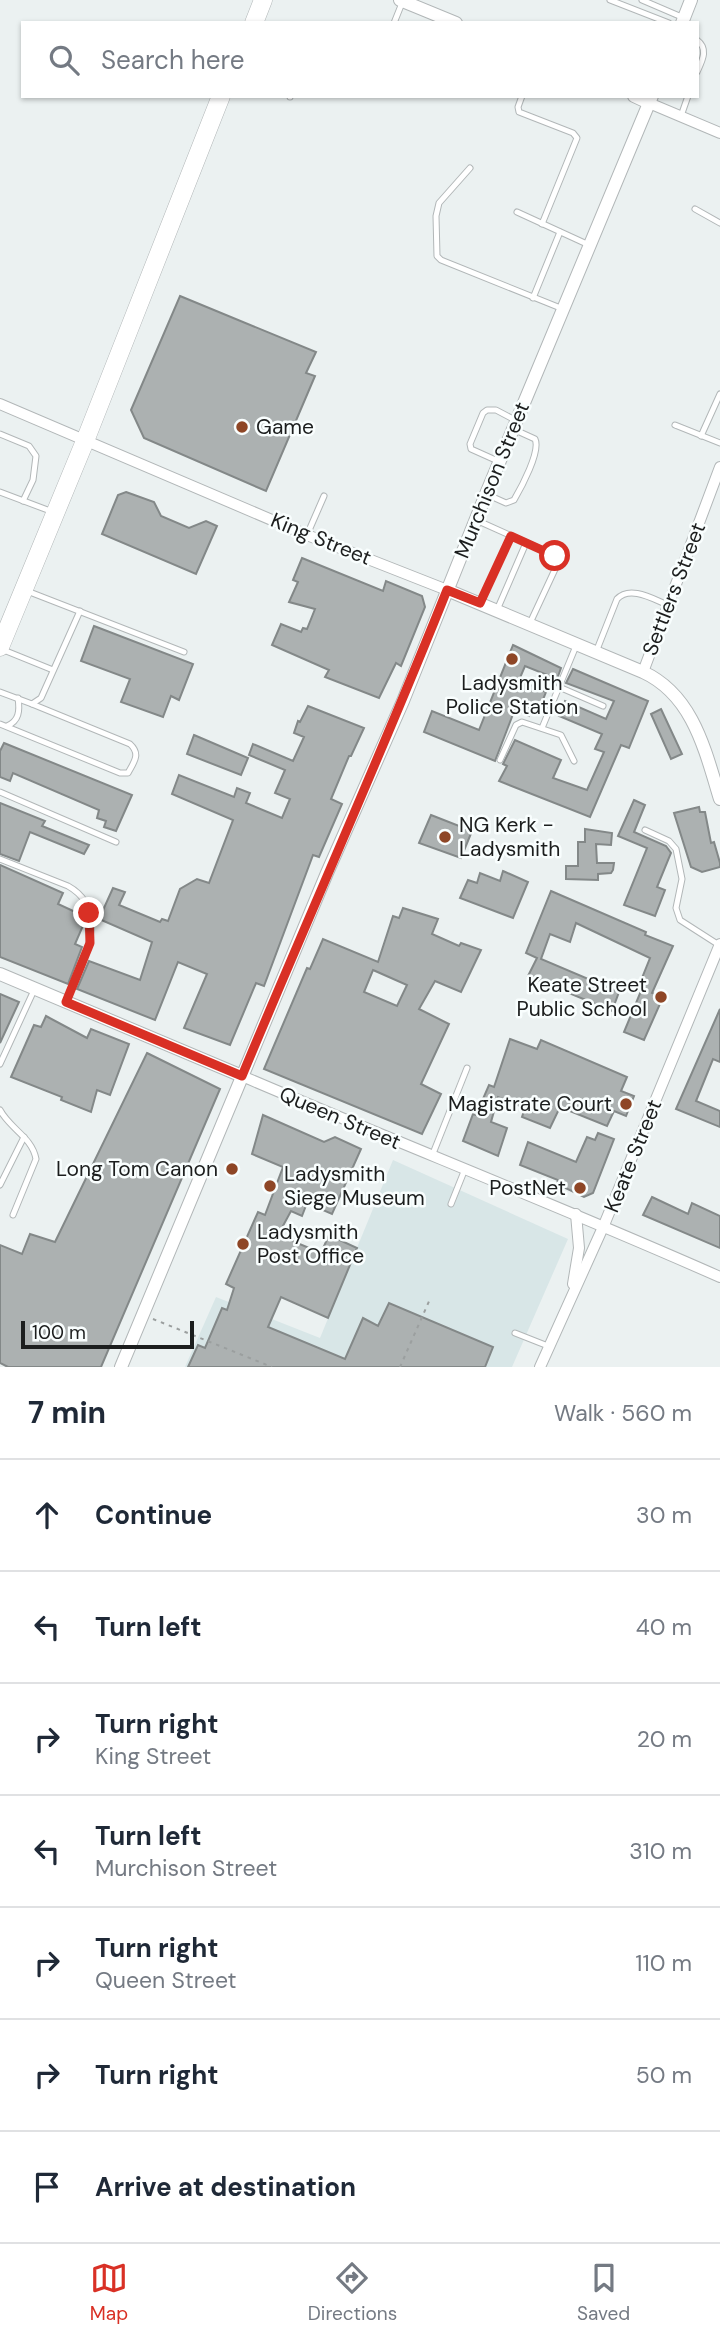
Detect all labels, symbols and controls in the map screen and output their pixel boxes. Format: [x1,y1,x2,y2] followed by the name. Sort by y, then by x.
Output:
[21,21,699,98] search box
[45,41,83,79] icon: search
[101,43,244,77] text: Search here
[448,398,536,562] street label: Murchison Street
[256,413,314,441] place label: Game
[234,419,250,435] marker: Game
[267,506,375,572] street label: King Street
[636,519,712,659] street label: Settlers Street
[539,540,570,571] route start
[504,651,520,667] marker: Ladysmith Police Station
[446,669,578,721] place label: Ladysmith Police Station
[459,811,560,863] place label: NG Kerk - Ladysmith
[437,829,453,845] marker: NG Kerk - Ladysmith
[73,897,104,928] route end
[516,971,647,1023] place label: Keate Street Public School
[653,989,669,1005] marker: Keate Street Public School
[275,1080,405,1156] street label: Queen Street
[448,1090,612,1118] place label: Magistrate Court
[598,1095,668,1217] street label: Keate Street
[618,1096,634,1112] marker: Magistrate Court
[56,1155,218,1183] place label: Long Tom Canon
[284,1160,425,1212] place label: Ladysmith Siege Museum
[224,1161,240,1177] marker: Long Tom Canon
[489,1174,566,1202] place label: PostNet
[262,1178,278,1194] marker: Ladysmith Siege Museum
[572,1180,588,1196] marker: PostNet
[257,1218,364,1270] place label: Ladysmith Post Office
[235,1236,251,1252] marker: Ladysmith Post Office
[21,1318,194,1350] scale bar
[32,1320,86,1345] text: 100 m
[28,1393,106,1432] text: 7 min
[554,1398,692,1428] text: Walk · 560 m
[28,1496,66,1534] icon: ahead
[95,1498,212,1532] text: Continue
[636,1500,692,1530] text: 30 m
[28,1608,66,1646] icon: left
[95,1610,202,1644] text: Turn left
[636,1612,692,1642] text: 40 m
[95,1707,219,1741] text: Turn right
[28,1720,66,1758] icon: right
[637,1724,692,1754] text: 20 m
[95,1741,211,1771] text: King Street
[95,1819,202,1853] text: Turn left
[28,1832,66,1870] icon: left
[629,1836,692,1866] text: 310 m
[95,1853,277,1883] text: Murchison Street
[95,1931,219,1965] text: Turn right
[28,1944,66,1982] icon: right
[635,1948,692,1978] text: 110 m
[95,1965,237,1995] text: Queen Street
[28,2056,66,2094] icon: right
[95,2058,219,2092] text: Turn right
[636,2060,692,2090] text: 50 m
[28,2168,66,2206] icon: arrive
[95,2170,356,2204] text: Arrive at destination
[90,2259,128,2326] tab: Map
[308,2259,397,2326] tab: Directions
[577,2259,630,2326] tab: Saved

